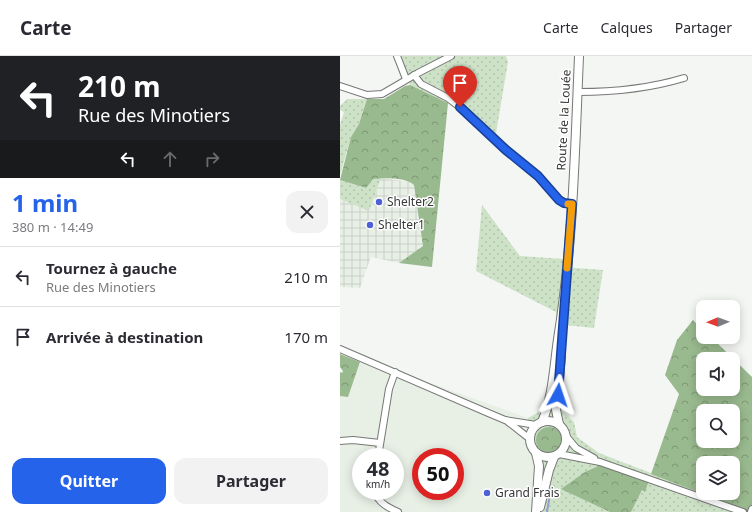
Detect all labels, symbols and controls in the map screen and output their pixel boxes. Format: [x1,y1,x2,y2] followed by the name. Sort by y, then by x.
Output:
[20,15,72,41] text: Carte
[543,18,579,37] text: Carte
[601,18,653,37] text: Calques
[675,18,732,37] text: Partager
[443,66,477,107] pin
[78,67,161,105] text: 210 m
[552,69,575,171] street label: Route de la Louée
[12,72,64,124] icon: left
[449,72,471,94] icon: arrive
[78,103,230,127] text: Rue des Minotiers
[117,148,139,170] icon: left
[159,148,181,170] icon: ahead
[201,148,223,170] icon: right
[12,186,78,219] text: 1 min
[286,191,328,233] button: close
[387,193,434,210] place label: Shelter2
[374,197,384,207] marker: Shelter2
[378,216,425,233] place label: Shelter1
[12,218,93,236] text: 380 m · 14:49
[365,220,375,230] marker: Shelter1
[46,258,177,278] text: Tournez à gauche
[12,266,34,288] icon: left
[284,267,328,287] text: 210 m
[46,278,156,296] text: Rue des Minotiers
[696,300,740,344] north arrow
[696,300,740,500] map controls
[12,326,34,348] icon: arrive
[46,327,203,347] text: Arrivée à destination
[284,327,328,347] text: 170 m
[696,352,740,396] button: sound
[537,374,579,416] position arrow
[696,404,740,448] button: search
[412,448,464,500] speed limit sign: 50
[367,455,389,482] text: 48
[696,456,740,500] button: layers
[12,458,166,504] button: Quitter
[174,458,328,504] button: Partager
[366,477,390,491] text: km/h
[495,484,560,501] place label: Grand Frais
[482,488,492,498] marker: Grand Frais

